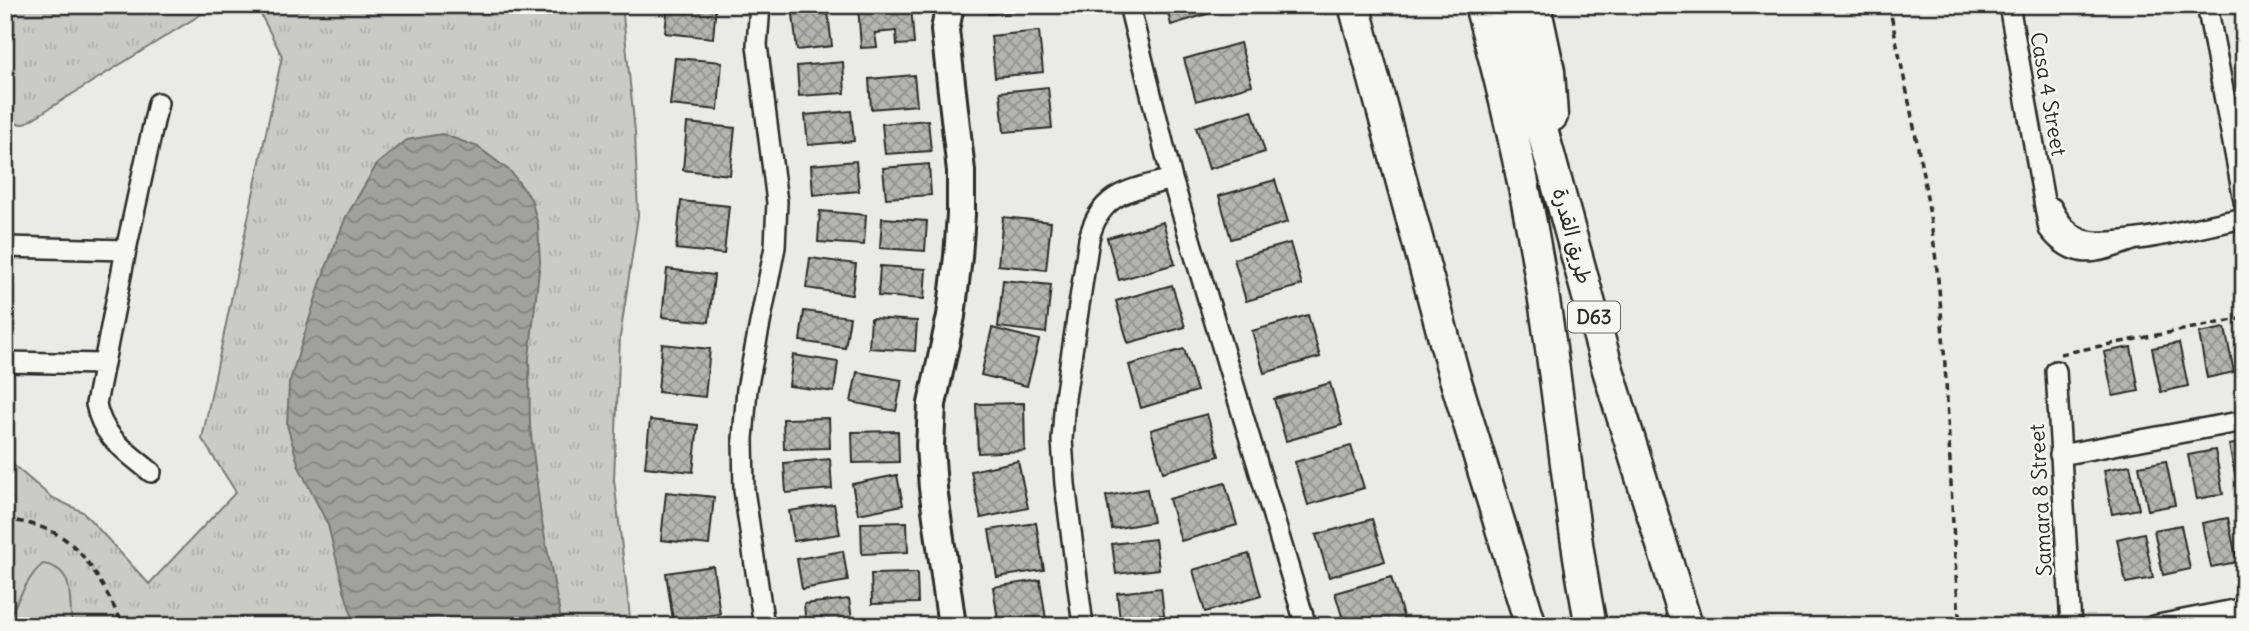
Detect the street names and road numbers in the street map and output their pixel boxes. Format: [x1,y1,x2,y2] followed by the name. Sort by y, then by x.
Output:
[2024,30,2073,158] street label: Casa 4 Street
[1547,185,1598,287] street label: طريق القدرة
[1568,302,1620,332] road number: D63
[2023,423,2058,577] street label: Samara 8 Street

